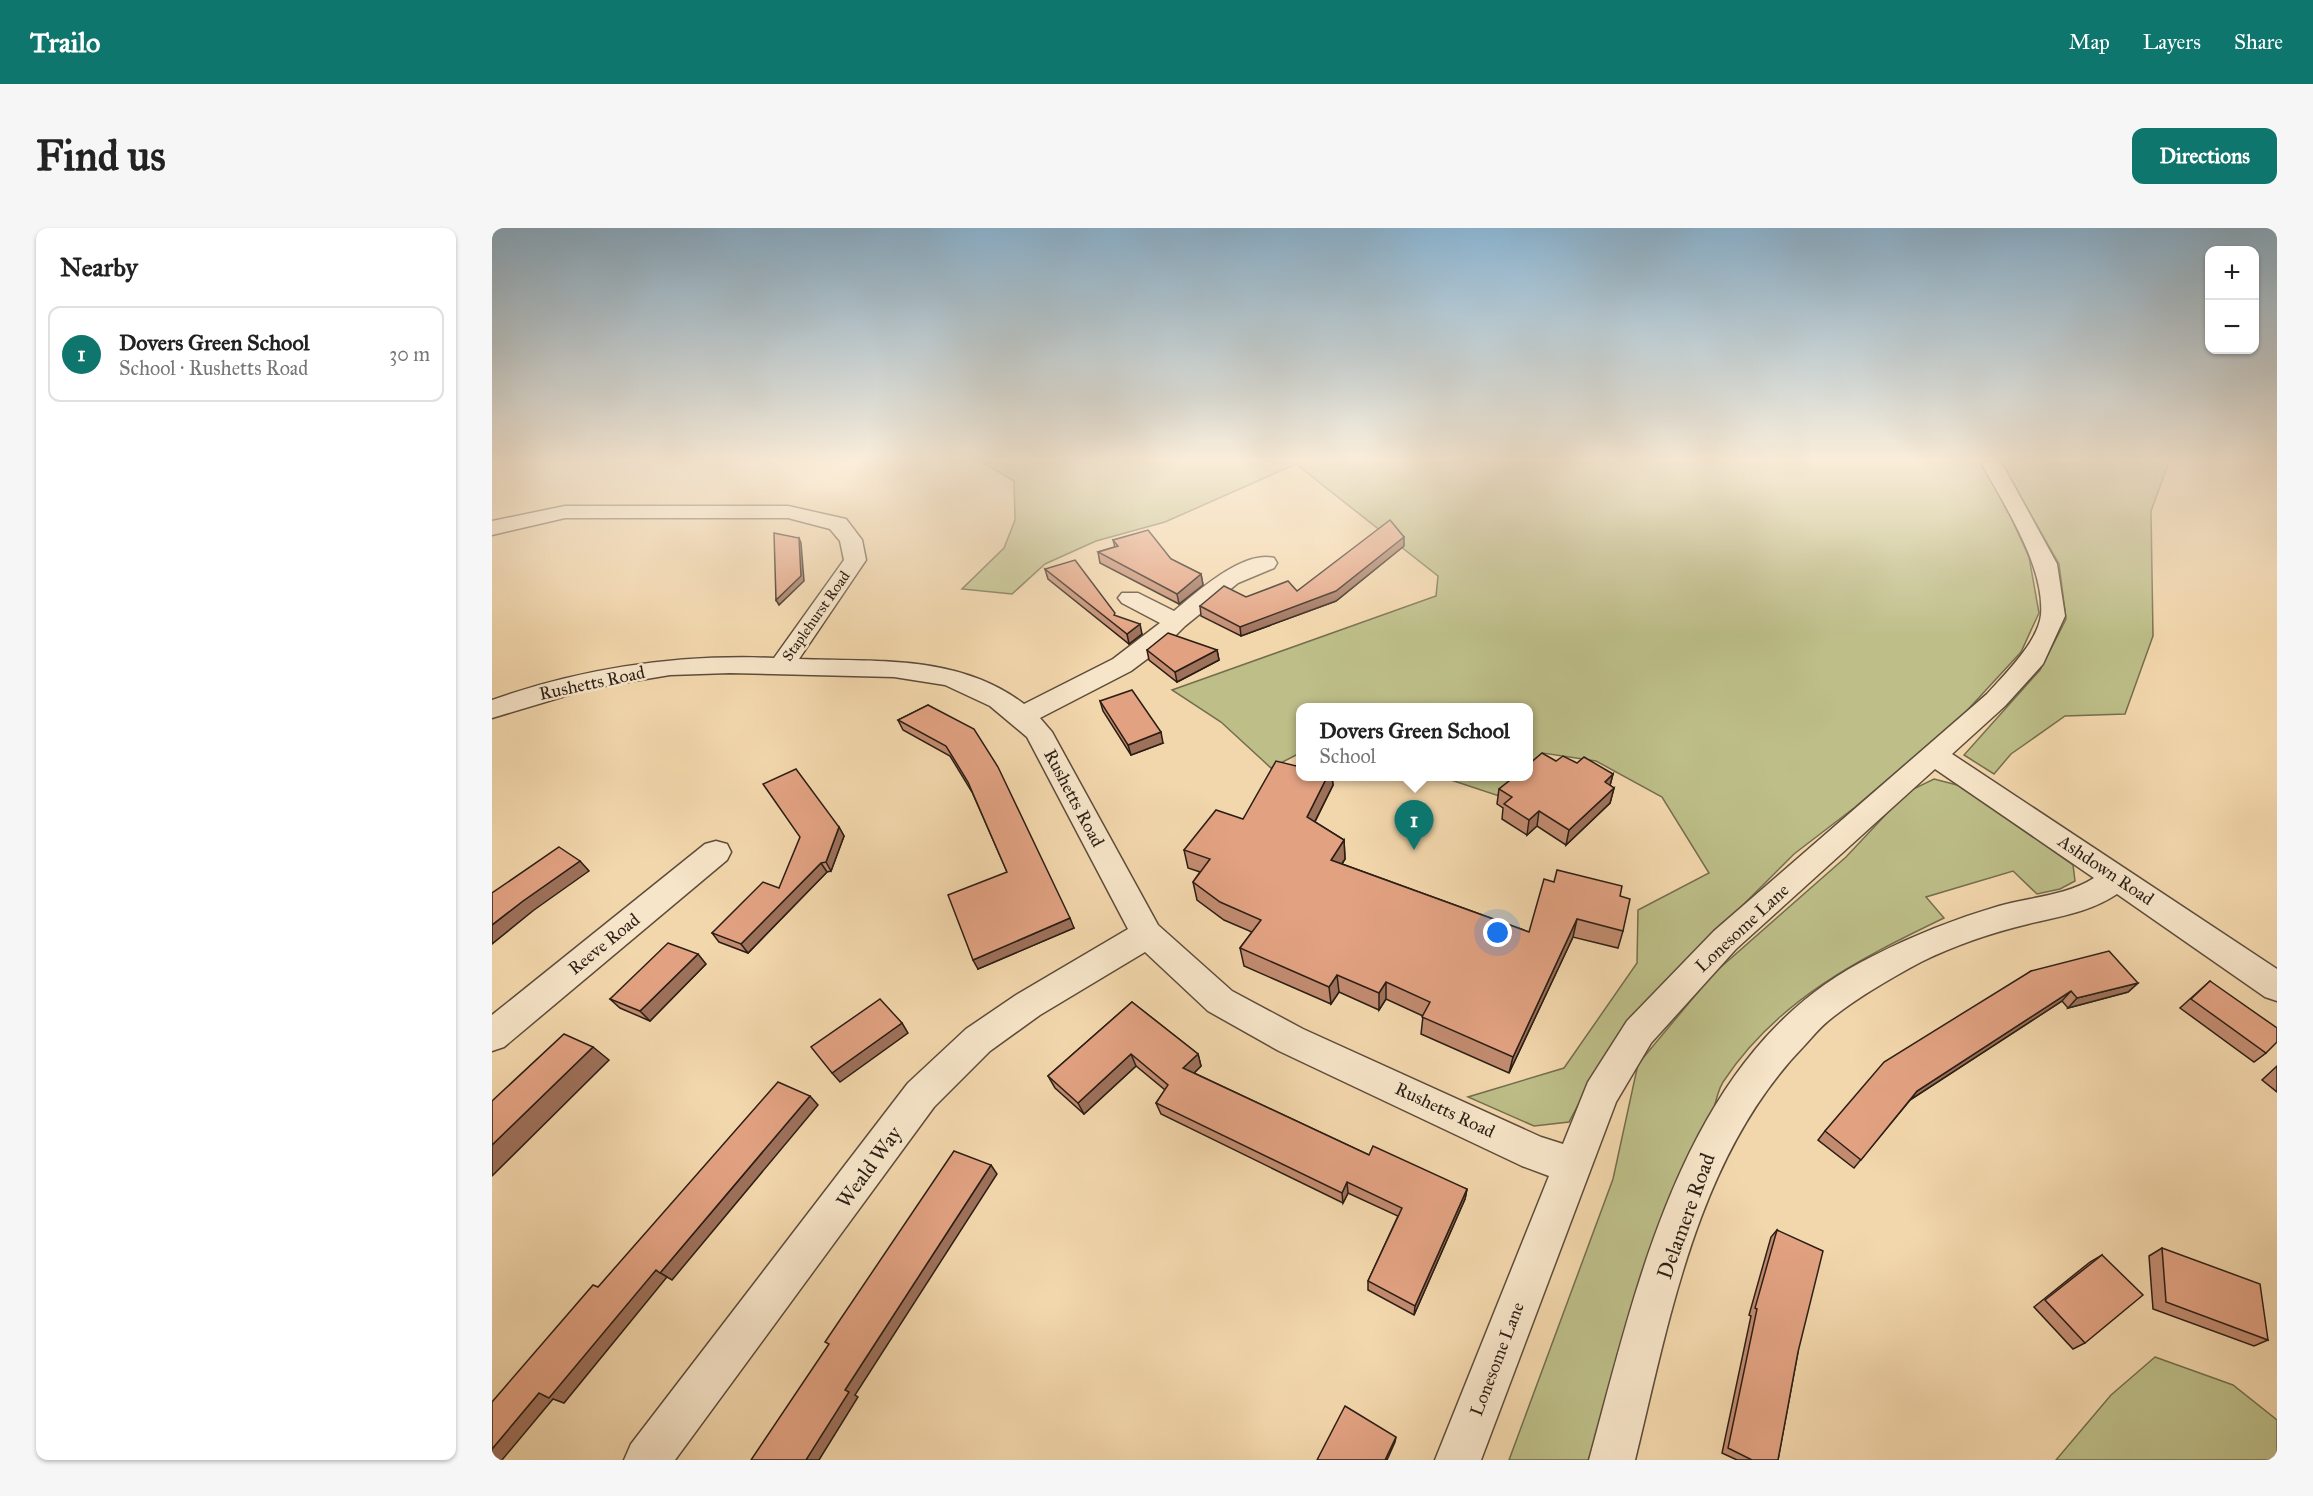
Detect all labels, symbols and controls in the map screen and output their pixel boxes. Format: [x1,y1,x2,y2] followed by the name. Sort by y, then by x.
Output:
[30,25,100,60] text: Trailo
[2069,29,2110,55] text: Map
[2143,29,2201,55] text: Layers
[2234,29,2283,55] text: Share
[2132,128,2277,184] button: Directions
[36,130,166,182] text: Find us
[2205,246,2259,354] map controls
[2205,246,2259,300] button: +
[60,251,138,283] text: Nearby
[2205,300,2259,354] button: −
[119,329,310,356] text: Dovers Green School
[78,342,85,366] text: 1
[389,342,430,366] text: 30 m
[119,356,308,380] text: School · Rushetts Road
[778,567,854,664] street label: Staplehurst Road
[537,661,647,705] street label: Rushetts Road
[1296,703,1533,781] popup
[1319,717,1510,744] text: Dovers Green School
[1319,744,1376,768] text: School
[1039,745,1109,851] street label: Rushetts Road
[1394,800,1434,850] pin: 1
[2053,829,2158,910] street label: Ashdown Road
[1691,879,1793,977] street label: Lonesome Lane
[564,909,644,979] street label: Reeve Road
[1483,918,1512,947] your location
[1392,1077,1498,1143] street label: Rushetts Road
[831,1120,908,1213] street label: Weald Way
[1651,1149,1721,1282] street label: Delamere Road
[1465,1299,1529,1419] street label: Lonesome Lane

